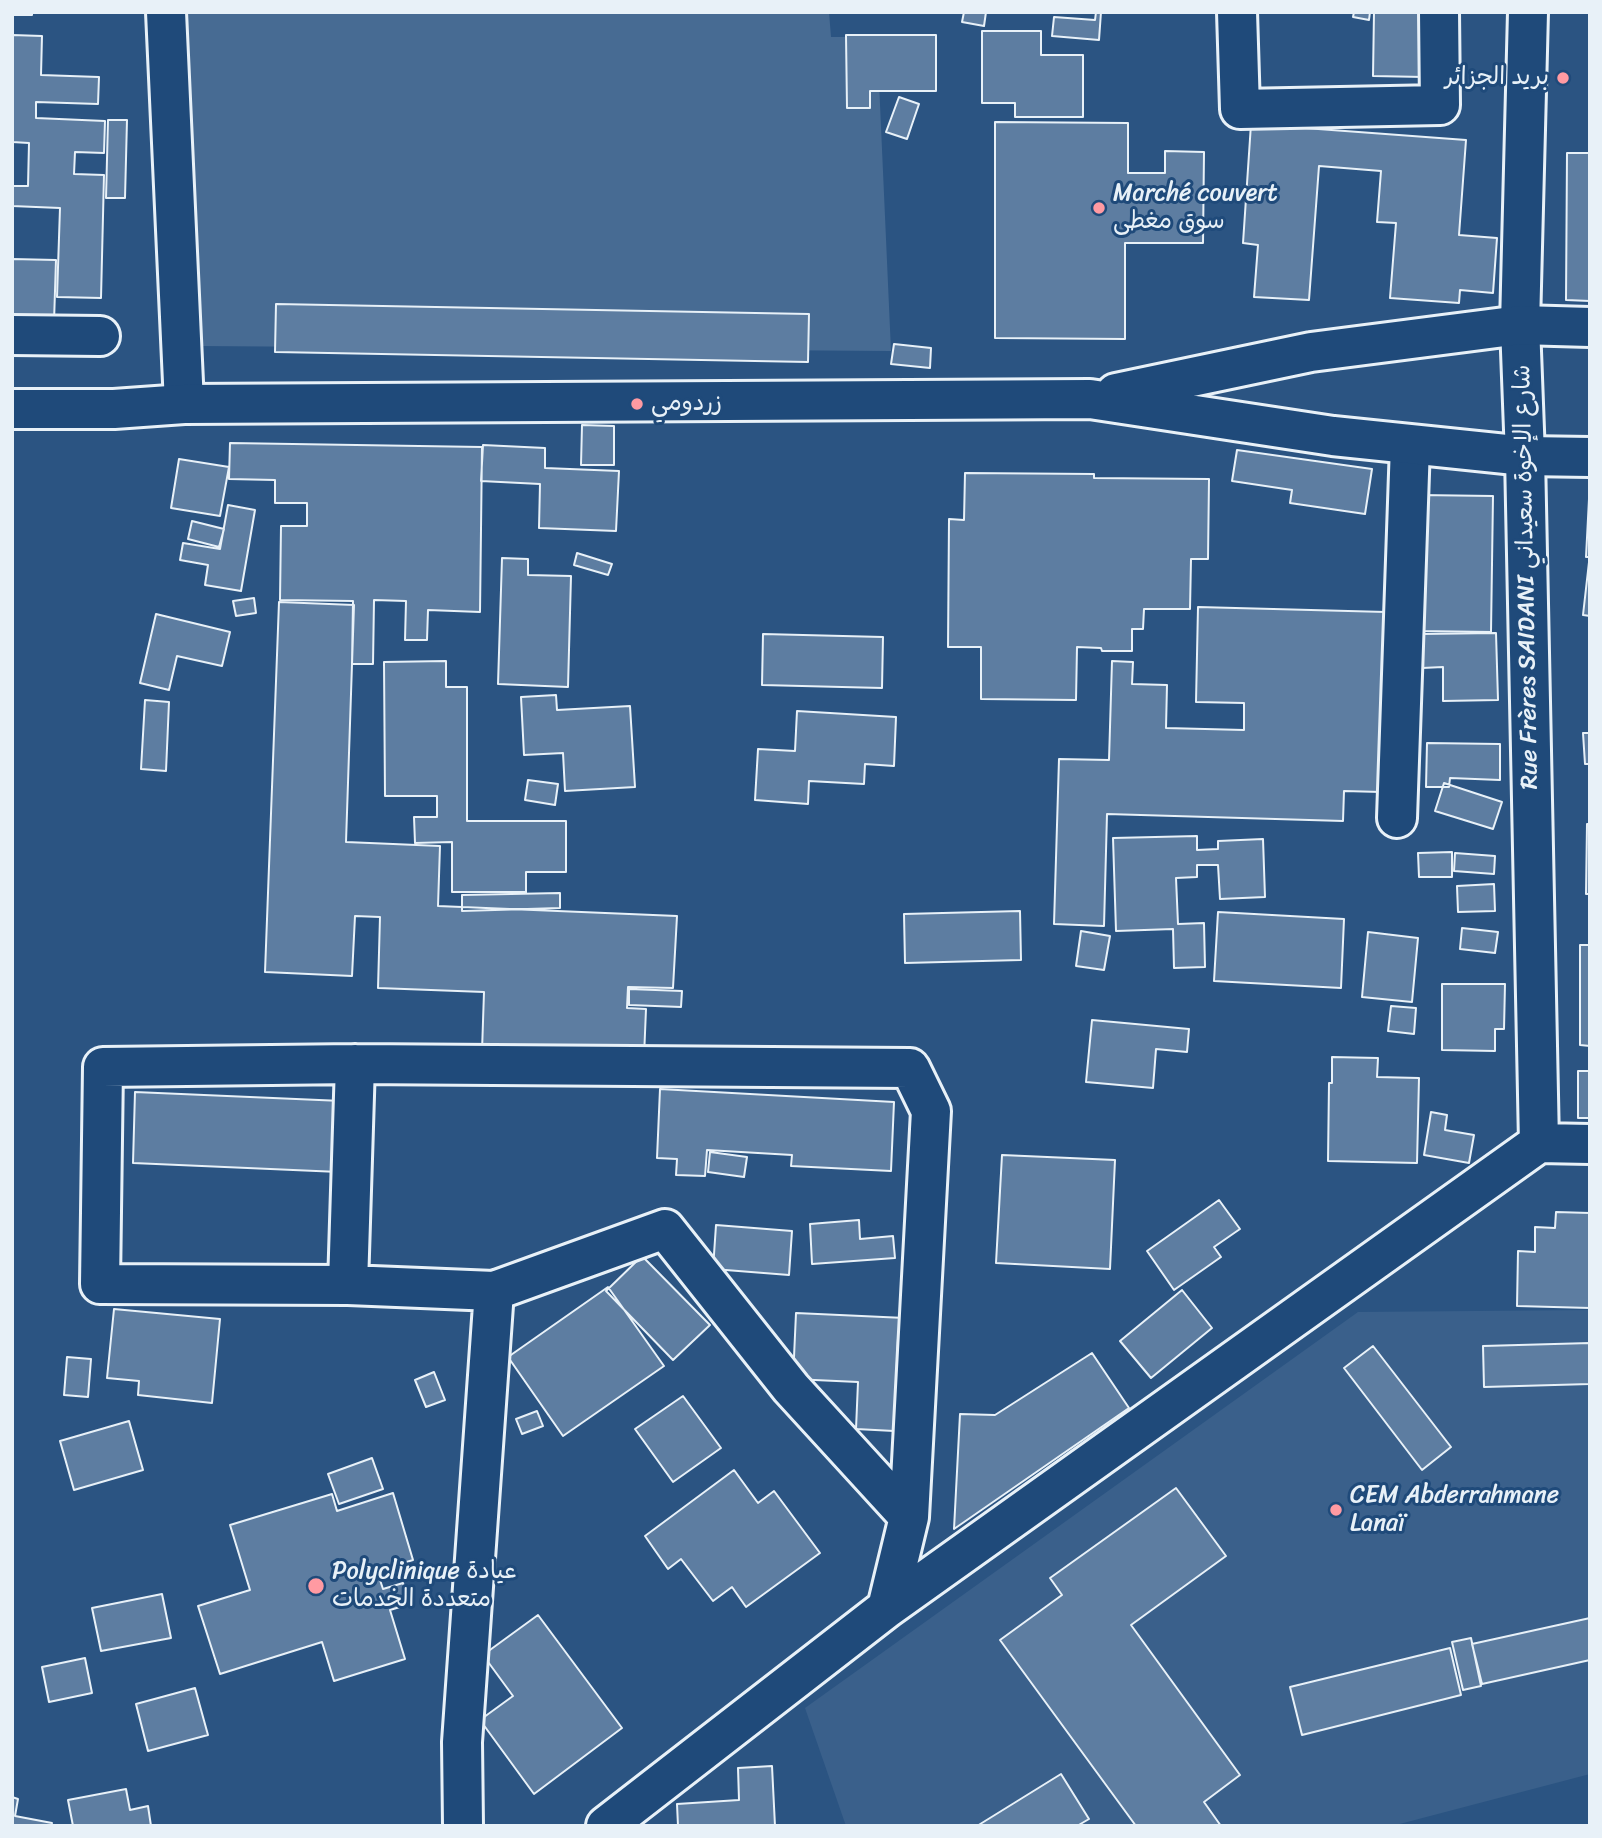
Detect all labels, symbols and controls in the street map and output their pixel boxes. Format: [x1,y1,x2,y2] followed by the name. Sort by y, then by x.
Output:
[1445,64,1549,92] place label: بريد الجزائر
[1555,70,1571,86] marker: بريد الجزائر
[1113,180,1278,236] place label: Marché couvert سوق مغطى
[1091,200,1107,216] marker: Marché couvert سوق مغطى
[1509,364,1545,790] street label: Rue Frères SAIDANI شارع الإخوة سعيداني
[651,390,722,418] place label: زردومي
[629,396,645,412] marker: زردومي
[1350,1482,1559,1538] place label: CEM Abderrahmane Lanaï
[1328,1502,1344,1518] marker: CEM Abderrahmane Lanaï
[332,1558,517,1614] place label: Polyclinique عيادة متعددة الخدمات
[306,1576,326,1596] marker: Polyclinique عيادة متعددة الخدمات

